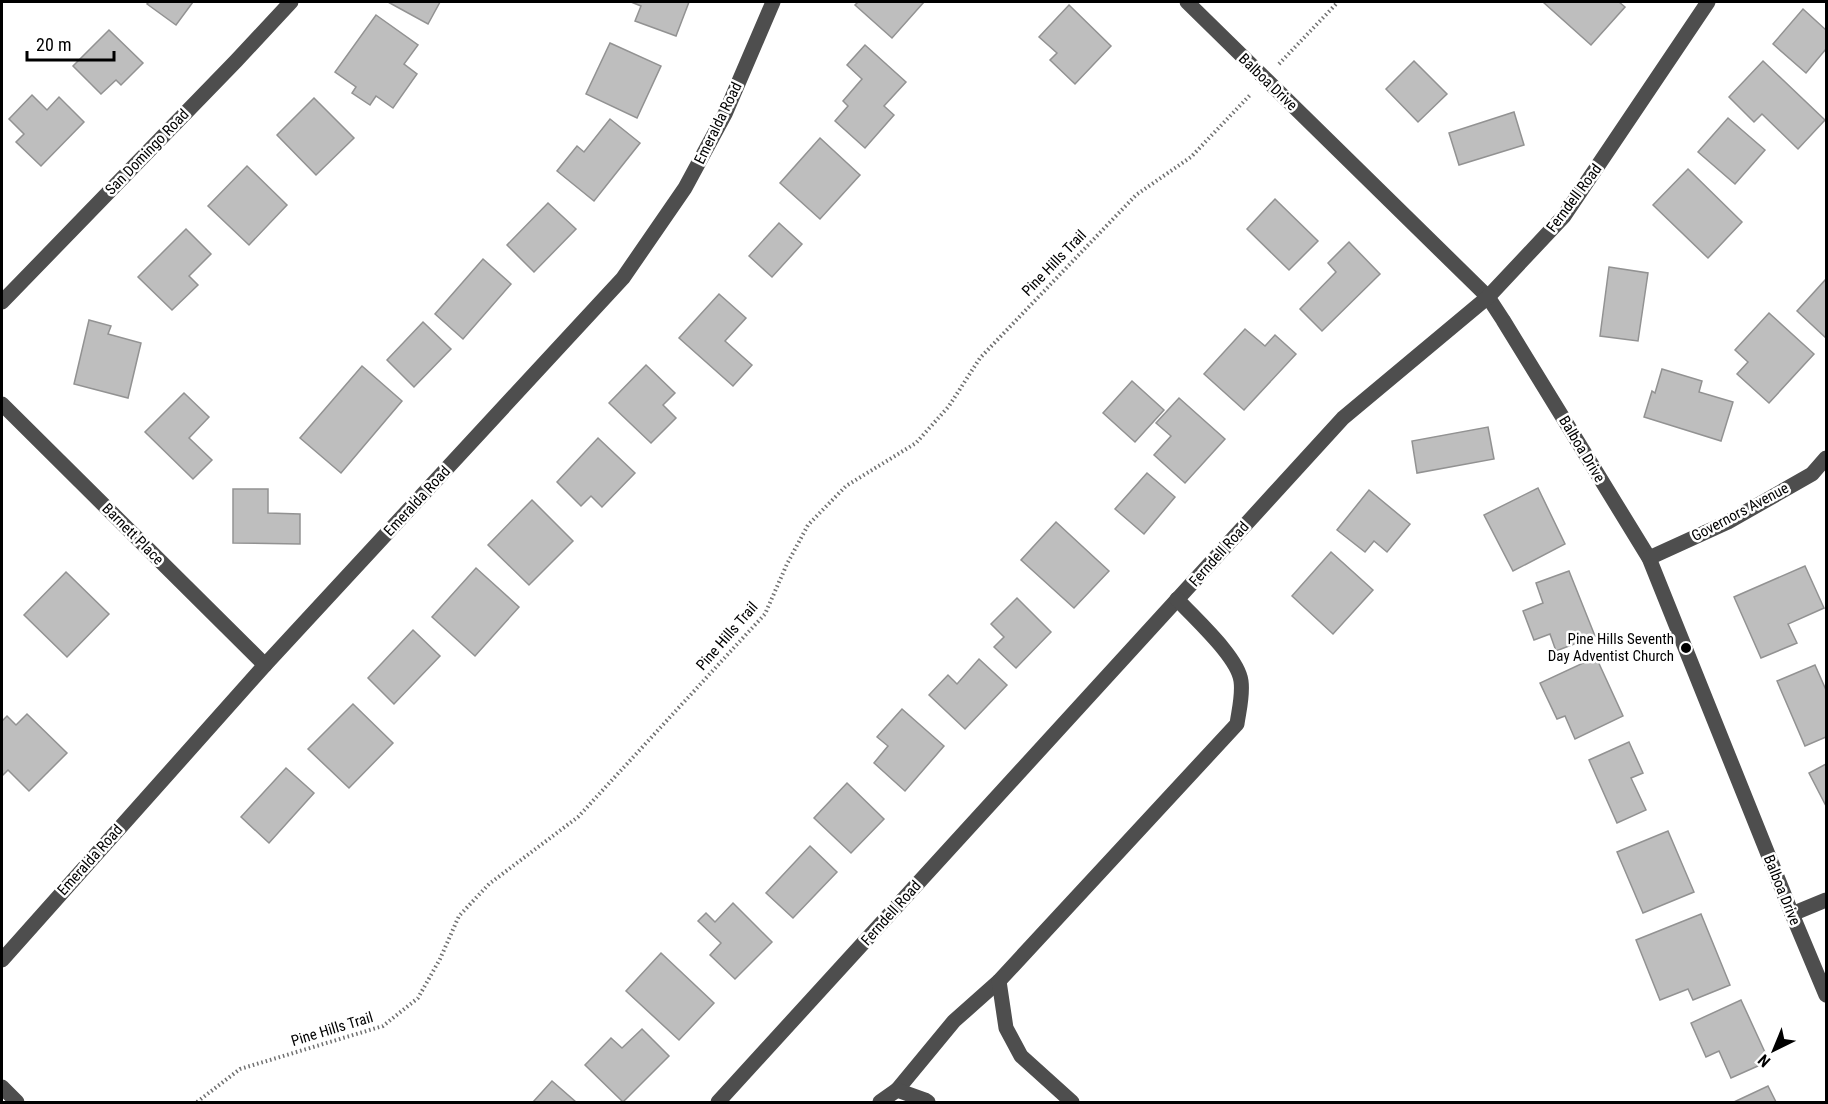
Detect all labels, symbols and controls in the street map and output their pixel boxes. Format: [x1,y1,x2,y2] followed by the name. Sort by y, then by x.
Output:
[27,24,114,62] scale bar
[36,34,71,55] text: 20 m
[1235,50,1301,114] street label: Balboa Drive
[690,79,746,167] street label: Emeralda Road
[102,105,192,199] street label: San Domingo Road
[1542,160,1606,236] street label: Ferndell Road
[1018,226,1090,300] street label: Pine Hills Trail
[1555,413,1609,485] street label: Balboa Drive
[380,462,454,540] street label: Emeralda Road
[1689,479,1791,545] street label: Governors Avenue
[99,500,167,568] street label: Barnett Place
[1185,518,1253,590] street label: Ferndell Road
[692,598,762,674] street label: Pine Hills Trail
[1548,630,1674,665] place label: Pine Hills Seventh Day Adventist Church
[1679,641,1693,655] marker: Pine Hills Seventh Day Adventist Church
[54,821,126,899] street label: Emeralda Road
[1760,852,1804,928] street label: Balboa Drive
[857,877,925,949] street label: Ferndell Road
[289,1008,375,1050] street label: Pine Hills Trail
[1744,1020,1804,1080] north arrow
[1754,1050,1774,1071] text: N

